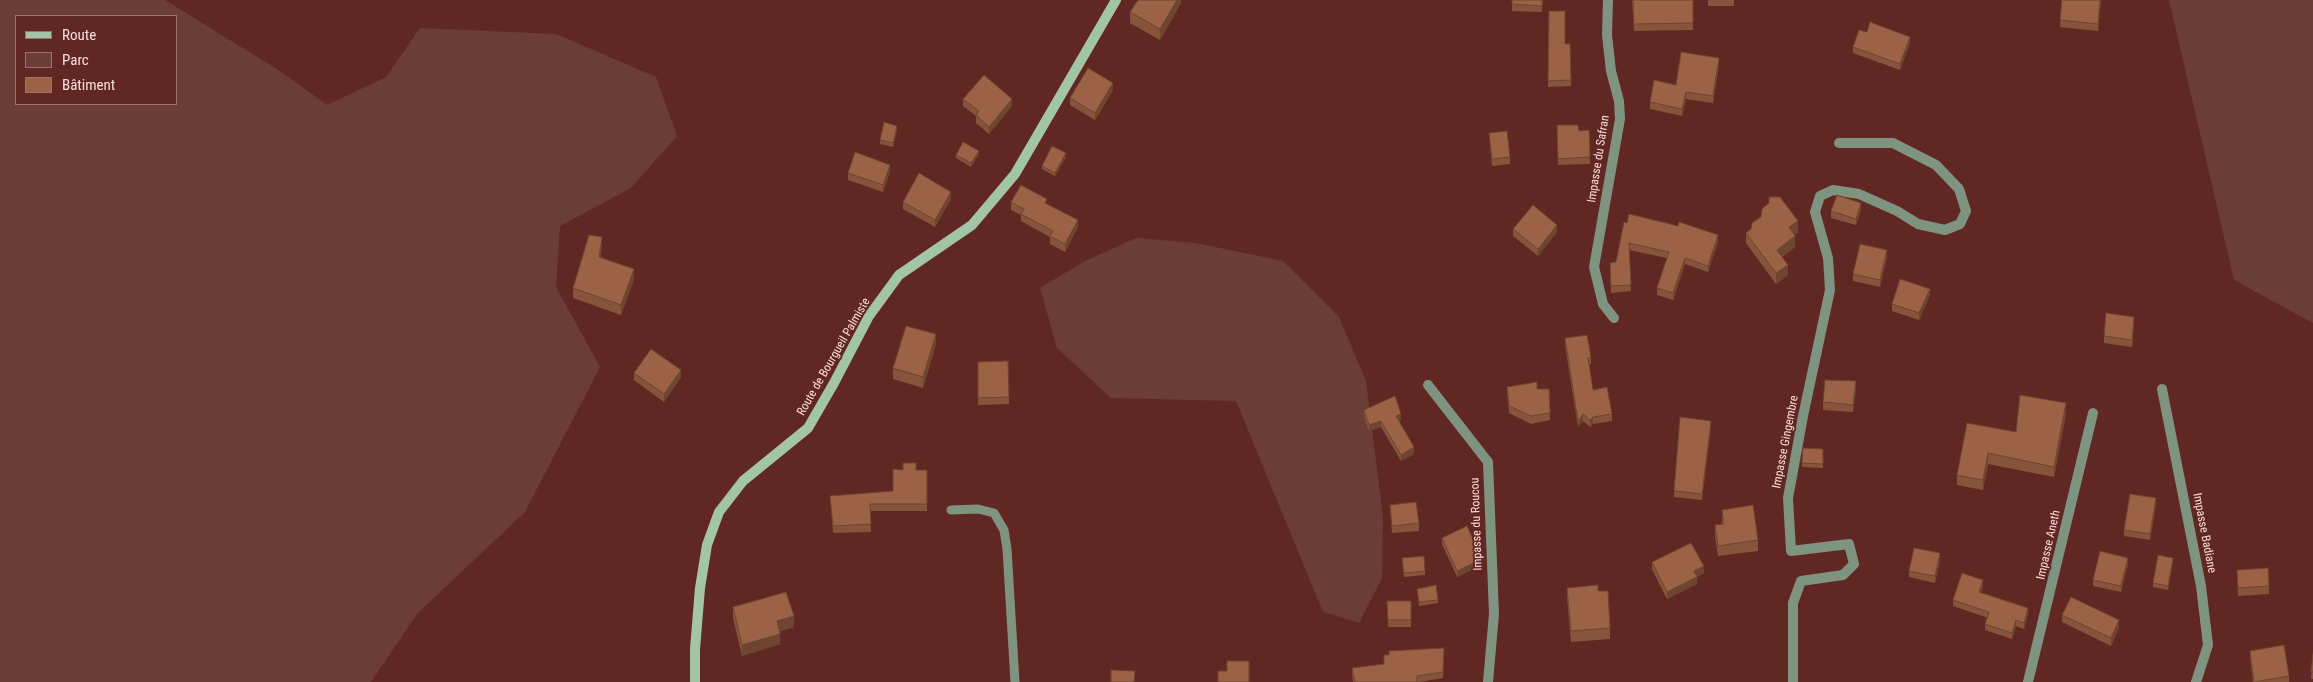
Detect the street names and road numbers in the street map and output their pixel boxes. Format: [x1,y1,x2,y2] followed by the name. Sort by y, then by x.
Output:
[1585,114,1613,204] street label: Impasse du Safran
[794,296,874,418] street label: Route de Bourgueil Palmiste
[1770,394,1802,490] street label: Impasse Gingembre
[1468,477,1486,571] street label: Impasse du Roucou
[2189,492,2219,574] street label: Impasse Badiane
[2034,509,2064,581] street label: Impasse Aneth

